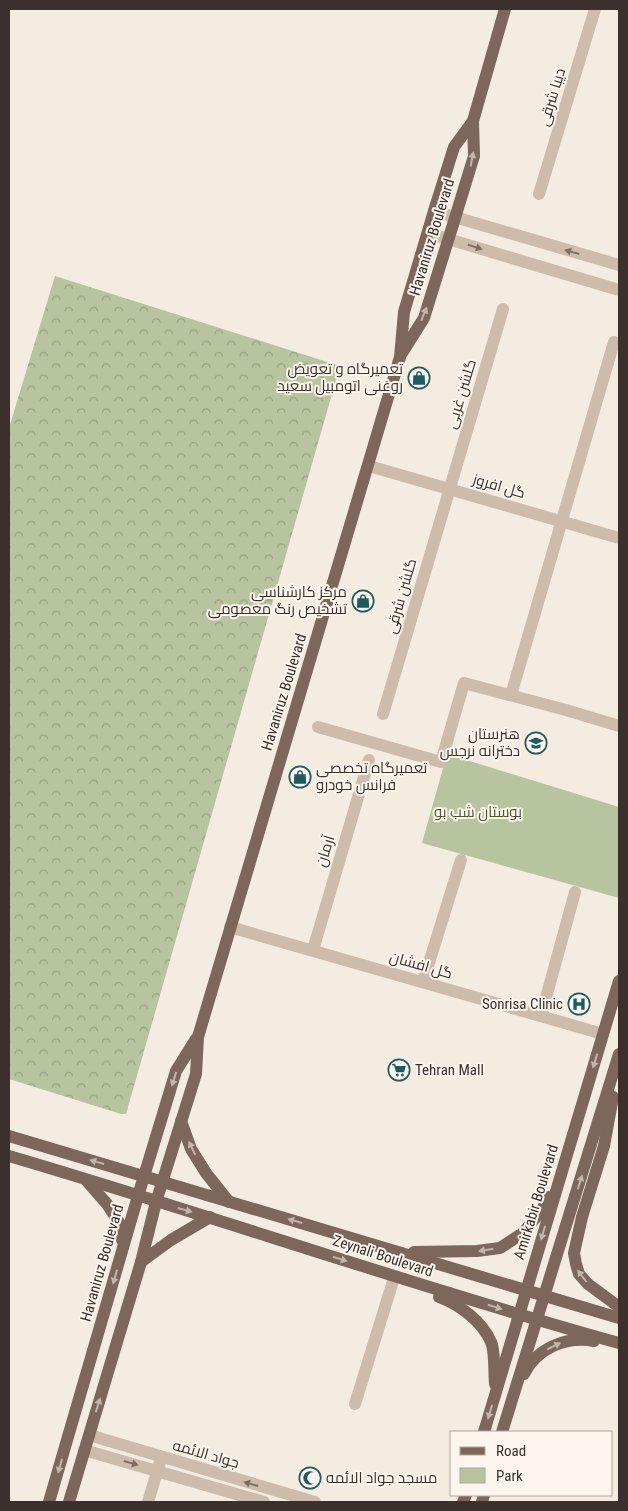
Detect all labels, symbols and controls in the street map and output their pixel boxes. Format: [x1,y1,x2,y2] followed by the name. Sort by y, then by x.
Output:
[535,66,570,128] street label: دیبا شرقی
[468,151,476,167] one-way arrow
[406,176,458,298] street label: Havaniruz Boulevard
[467,243,482,251] one-way arrow
[565,247,580,255] one-way arrow
[420,306,428,321] one-way arrow
[442,357,481,431] street label: گلشن غربی
[277,360,403,396] place label: تعمیرگاه و تعویض روغنی اتومبیل سعید
[407,366,431,390] shop icon: تعمیرگاه و تعویض روغنی اتومبیل سعید
[469,470,527,503] street label: گل افروز
[382,556,421,636] street label: گلشن شرقی
[208,583,347,619] place label: مرکز کارشناسی تشخیص رنگ معصومی
[351,589,375,613] shop icon: مرکز کارشناسی تشخیص رنگ معصومی
[258,631,310,753] street label: Havaniruz Boulevard
[440,725,520,761] place label: هنرستان دخترانه نرجس
[524,731,548,755] school or university icon: هنرستان دخترانه نرجس
[316,759,427,795] place label: تعمیرگاه تخصصی فرانس خودرو
[288,765,312,789] shop icon: تعمیرگاه تخصصی فرانس خودرو
[434,803,522,822] park label: بوستان شب بو
[312,833,339,869] street label: آرمان
[387,947,454,984] street label: گل افشان
[567,992,591,1016] hospital icon: Sonrisa Clinic
[482,995,563,1013] place label: Sonrisa Clinic
[591,1054,599,1069] one-way arrow
[387,1058,411,1082] supermarket icon: Tehran Mall
[415,1061,484,1079] place label: Tehran Mall
[169,1072,177,1087] one-way arrow
[188,1141,196,1156] one-way arrow
[510,1142,562,1262] street label: Amirkabir Boulevard
[90,1157,105,1165] one-way arrow
[576,1175,584,1190] one-way arrow
[77,1202,127,1324] street label: Havaniruz Boulevard
[177,1206,192,1214] one-way arrow
[288,1217,303,1225] one-way arrow
[539,1226,547,1241] one-way arrow
[331,1231,435,1281] street label: Zeynali Boulevard
[477,1246,493,1254] one-way arrow
[332,1256,347,1263] one-way arrow
[110,1269,118,1284] one-way arrow
[577,1269,587,1283] one-way arrow
[487,1304,502,1312] one-way arrow
[546,1342,561,1350] one-way arrow
[94,1398,102,1413] one-way arrow
[486,1405,494,1420] one-way arrow
[450,1431,613,1496] legend
[171,1436,241,1472] street label: جواد الائمه
[496,1442,526,1460] text: Road
[55,1459,63,1474] one-way arrow
[124,1459,139,1467] one-way arrow
[298,1466,322,1490] mosque icon: مسجد جواد الائمه
[496,1467,523,1485] text: Park
[326,1469,437,1487] place label: مسجد جواد الائمه
[244,1479,259,1487] one-way arrow

